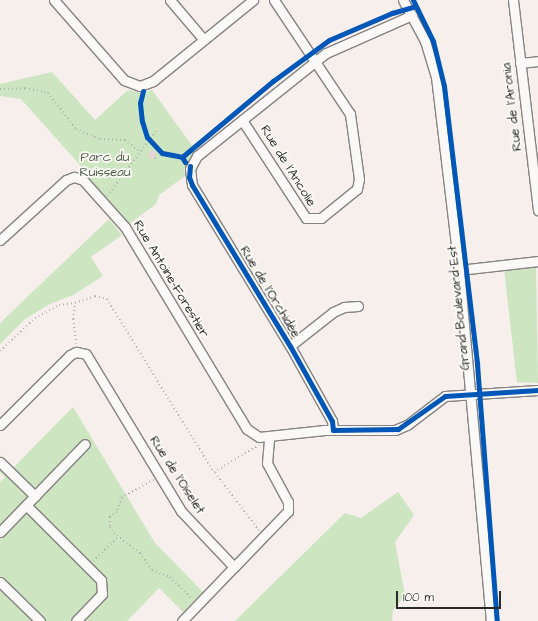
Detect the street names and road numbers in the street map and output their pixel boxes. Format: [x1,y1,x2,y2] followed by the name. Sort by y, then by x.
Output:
[499,62,525,152] street label: Rue de l'Aronia
[257,123,319,209] street label: Rue de l'Ancolie
[130,218,212,340] street label: Rue Antoine-Forestier
[236,243,304,341] street label: Rue de l'Orchidée
[445,245,473,371] street label: Grand Boulevard Est
[146,433,208,517] street label: Rue de l'Oiselet

